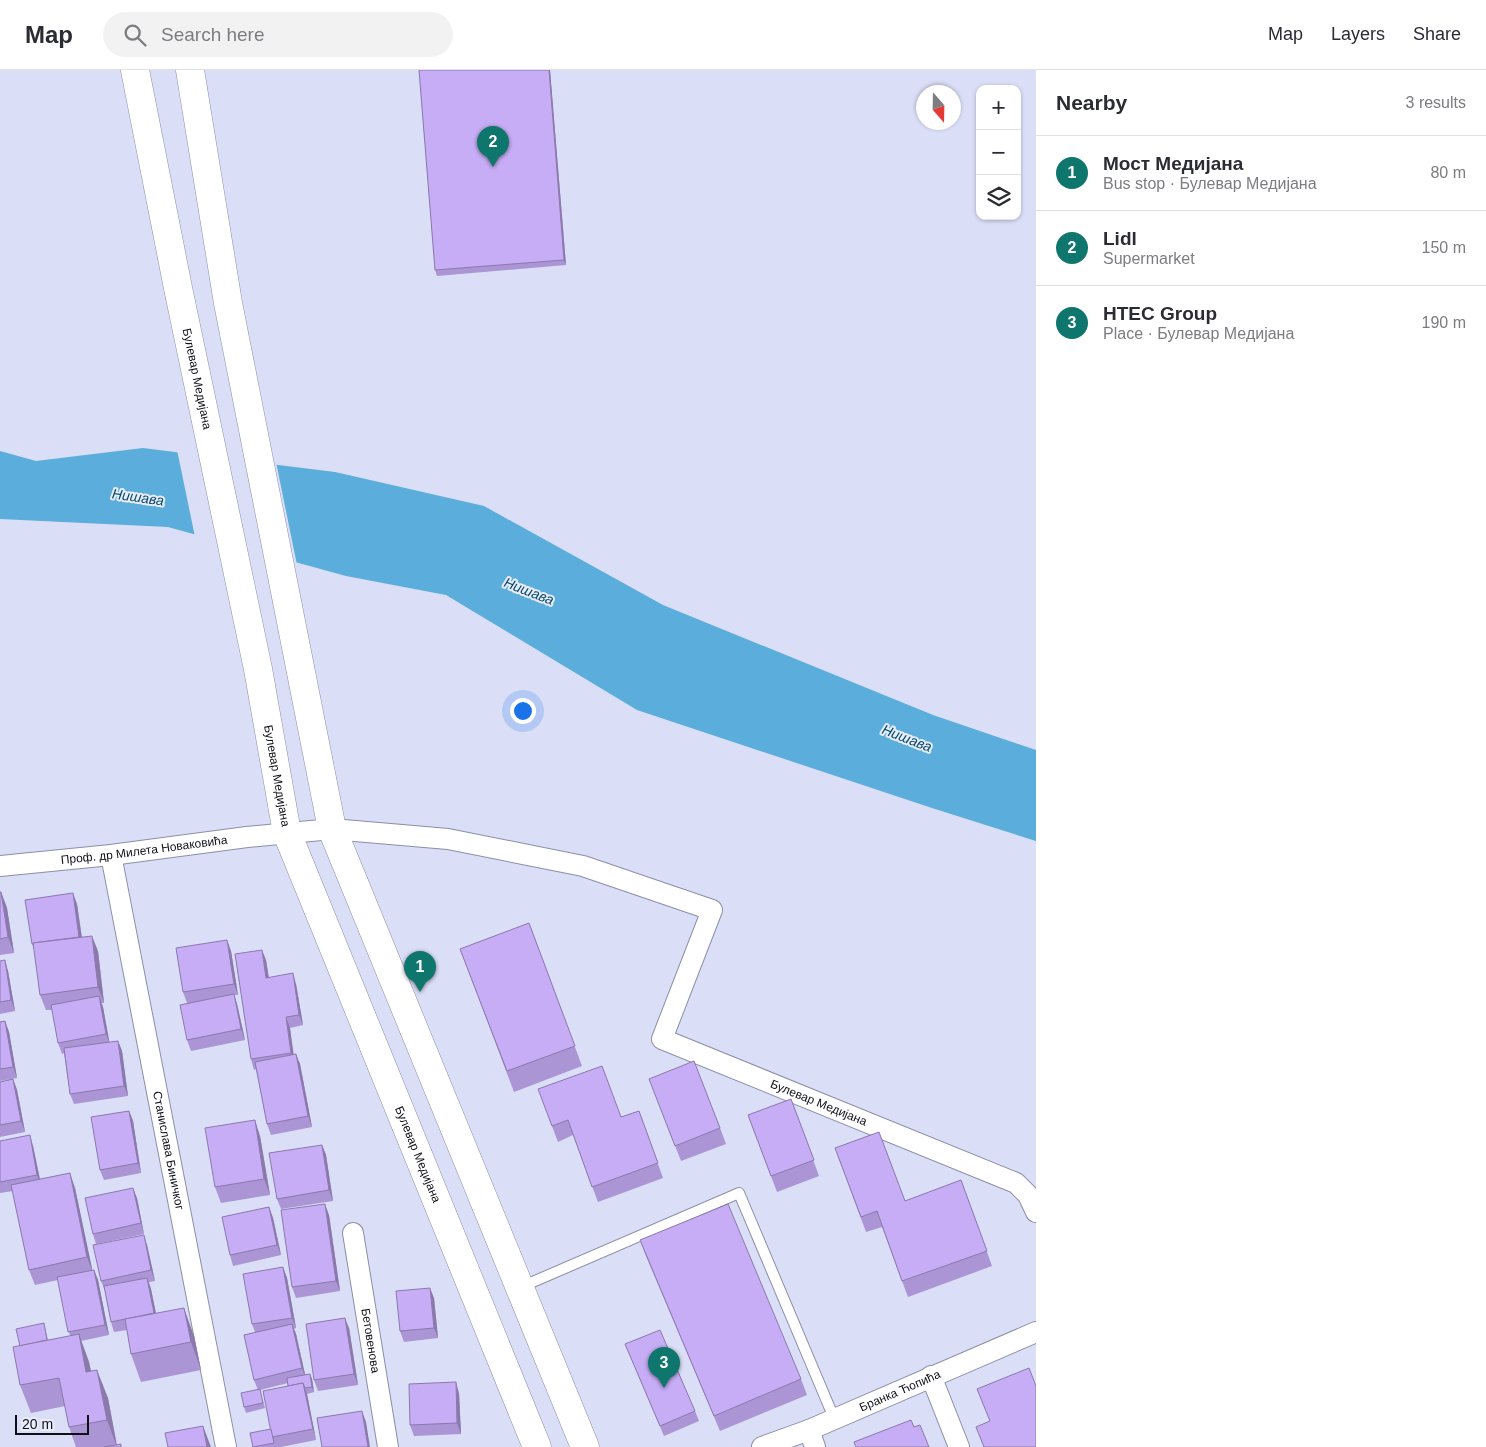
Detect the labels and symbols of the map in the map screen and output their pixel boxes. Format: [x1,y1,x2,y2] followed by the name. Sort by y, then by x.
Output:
[916,85,961,130] north arrow
[477,126,509,167] pin: 2
[180,327,215,431] street label: Булевар Медијана
[111,485,165,509] water label: Нишава
[502,574,556,608] water label: Нишава
[510,698,536,724] your location
[880,721,934,755] water label: Нишава
[261,724,293,828] street label: Булевар Медијана
[60,833,229,867] street label: Проф. др Милета Новаковића
[404,951,436,992] pin: 1
[768,1077,869,1129] street label: Булевар Медијана
[150,1090,187,1212] street label: Станислава Биничког
[392,1104,444,1205] street label: Булевар Медијана
[358,1307,383,1374] street label: Бетовенова
[648,1347,680,1388] pin: 3
[857,1367,943,1414] street label: Бранка Ћопића
[15,1412,89,1435] scale bar

